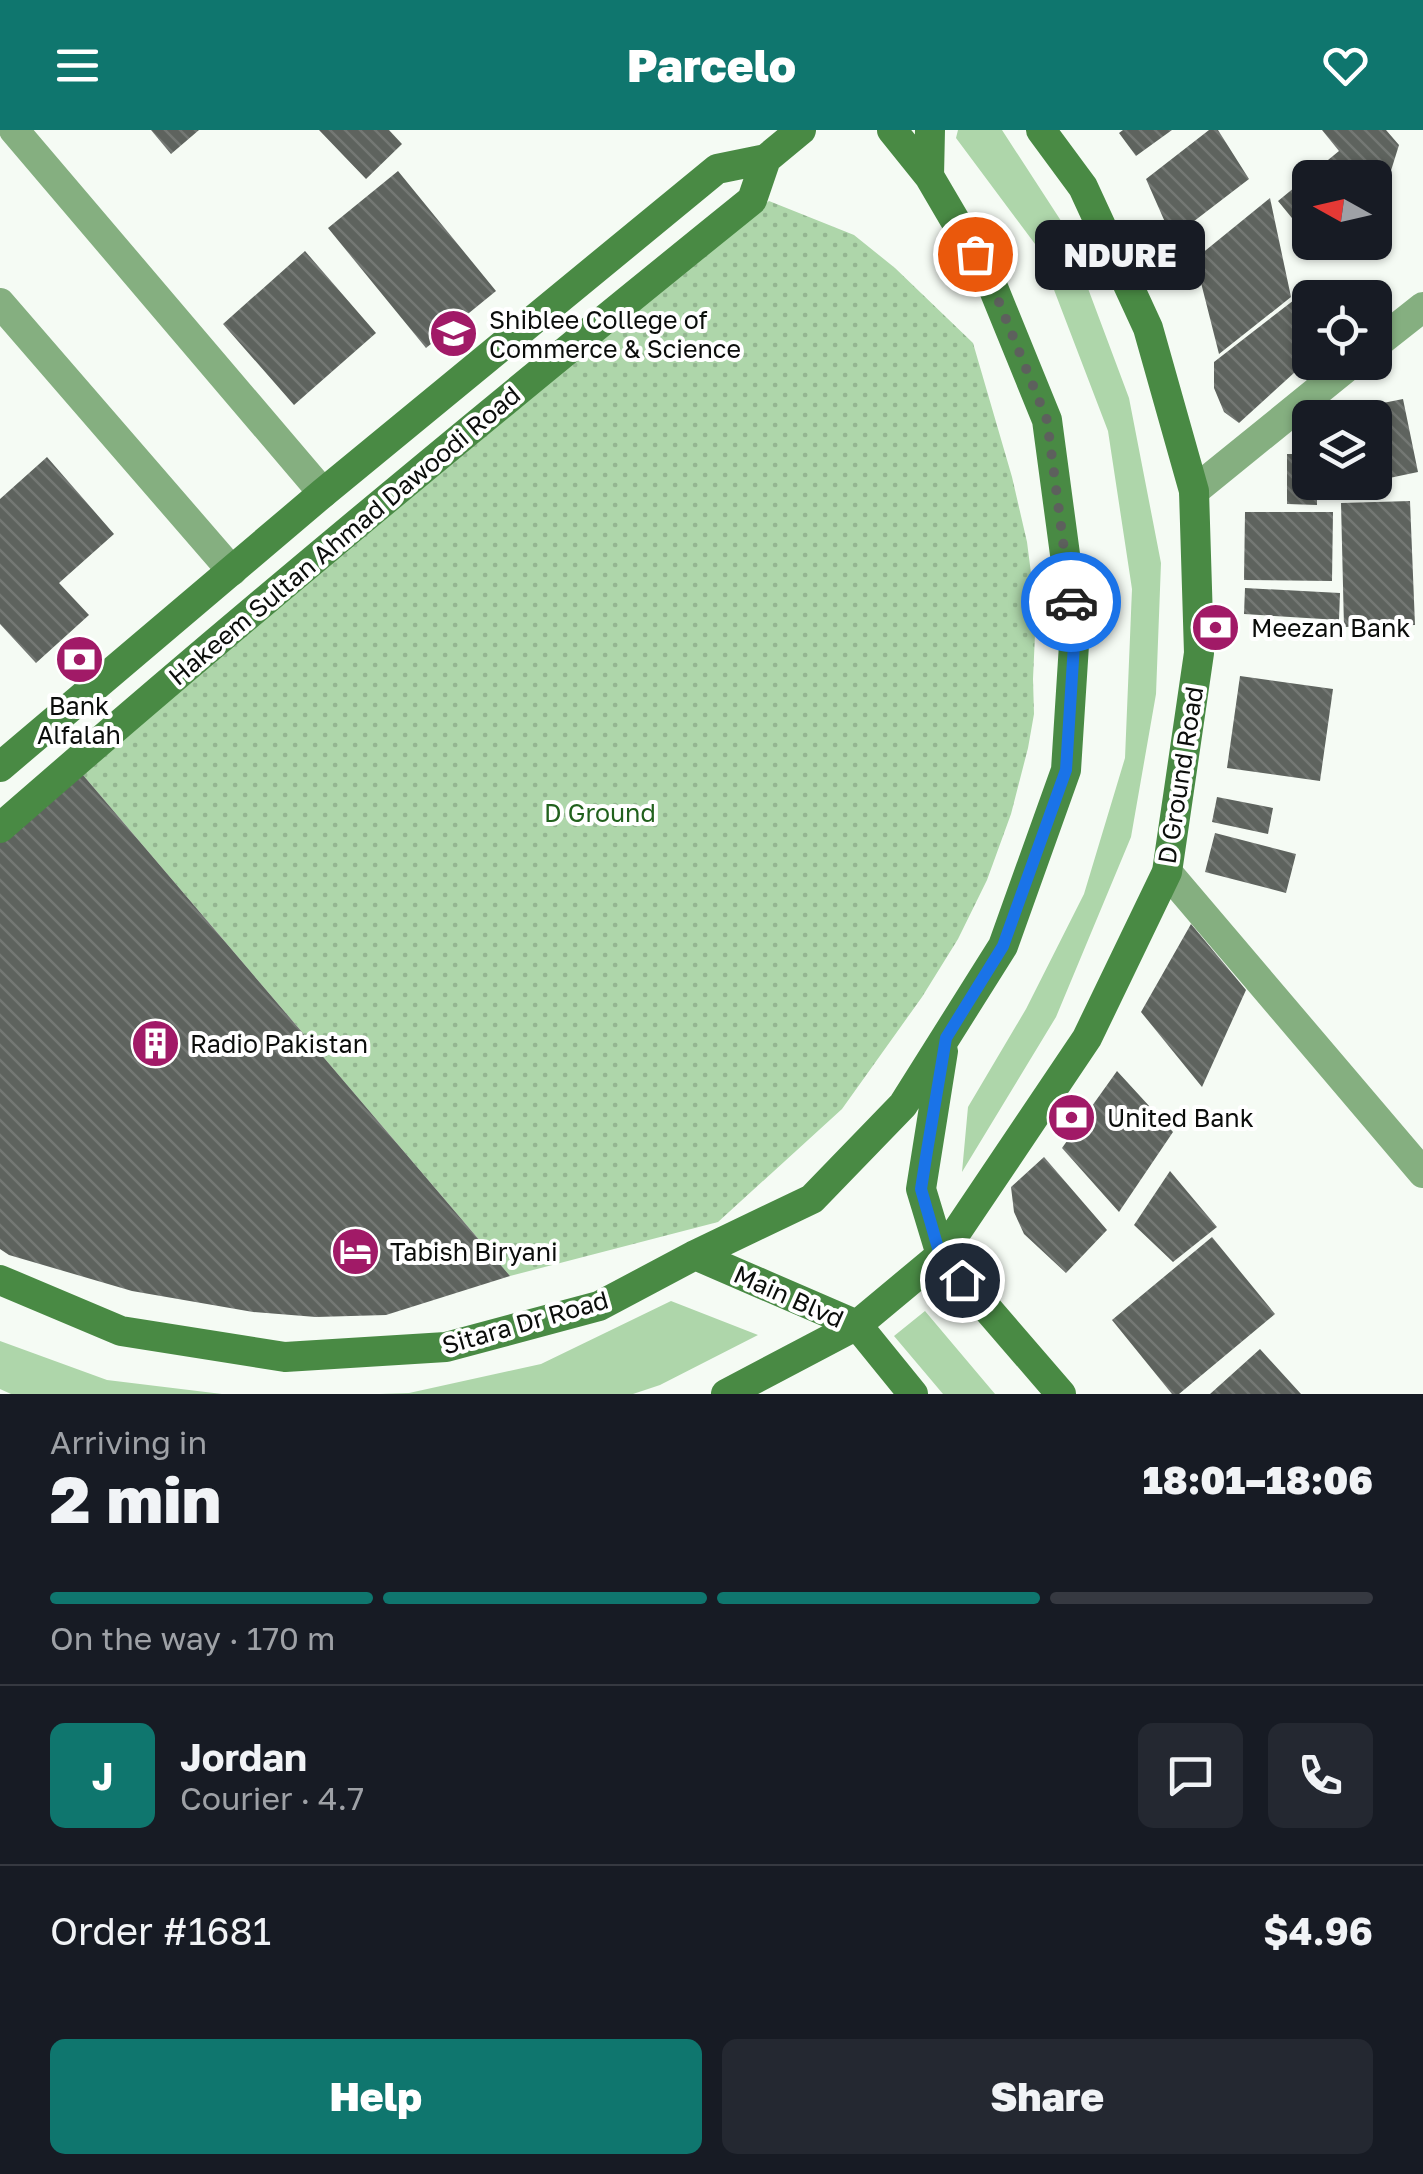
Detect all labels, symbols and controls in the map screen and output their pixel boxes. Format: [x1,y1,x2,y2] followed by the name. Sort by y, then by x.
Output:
[50,38,105,93] icon: menu
[627,38,796,92] text: Parcelo
[1318,38,1373,93] icon: heart
[1292,160,1392,260] north arrow
[1292,160,1392,500] map controls
[933,212,1018,297] pin
[1035,219,1205,289] callout: NDURE
[948,227,1003,282] icon: bag
[1063,236,1177,274] text: NDURE
[1292,280,1392,380] button: locate
[489,304,741,364] place label: Shiblee College of Commerce & Science
[428,307,480,359] school or university icon: Shiblee College of Commerce & Science
[162,379,526,691] street label: Hakeem Sultan Ahmad Dawoodi Road
[1292,400,1392,500] button: layers
[1021,552,1121,652] courier
[1044,575,1099,630] icon: car
[1190,601,1242,653] bank icon: Meezan Bank
[1251,612,1410,643] place label: Meezan Bank
[53,633,105,685] bank icon: Bank Alfalah
[1151,684,1209,866] street label: D Ground Road
[37,690,121,750] place label: Bank Alfalah
[544,797,656,828] park label: D Ground
[129,1017,181,1069] building icon: Radio Pakistan
[190,1028,368,1059] place label: Radio Pakistan
[1046,1091,1098,1143] bank icon: United Bank
[1107,1102,1254,1133] place label: United Bank
[329,1225,381,1277] hotel icon: Tabish Biryani
[390,1236,558,1267] place label: Tabish Biryani
[920,1238,1005,1323] pin
[935,1253,990,1308] icon: home
[729,1258,849,1334] street label: Main Blvd
[438,1283,612,1361] street label: Sitara Dr Road
[50,1423,207,1461] text: Arriving in
[1143,1457,1373,1502] text: 18:01–18:06
[50,1459,221,1537] text: 2 min
[50,1619,335,1657] text: On the way · 170 m
[1138,1723,1243,1828] button: chat
[1268,1723,1373,1828] button: phone
[180,1734,307,1779] text: Jordan
[92,1753,113,1798] text: J
[180,1779,364,1817] text: Courier · 4.7
[50,1908,271,1953] text: Order #1681
[1263,1908,1373,1953] text: $4.96
[50,2039,702,2154] button: Help
[722,2039,1373,2154] button: Share

